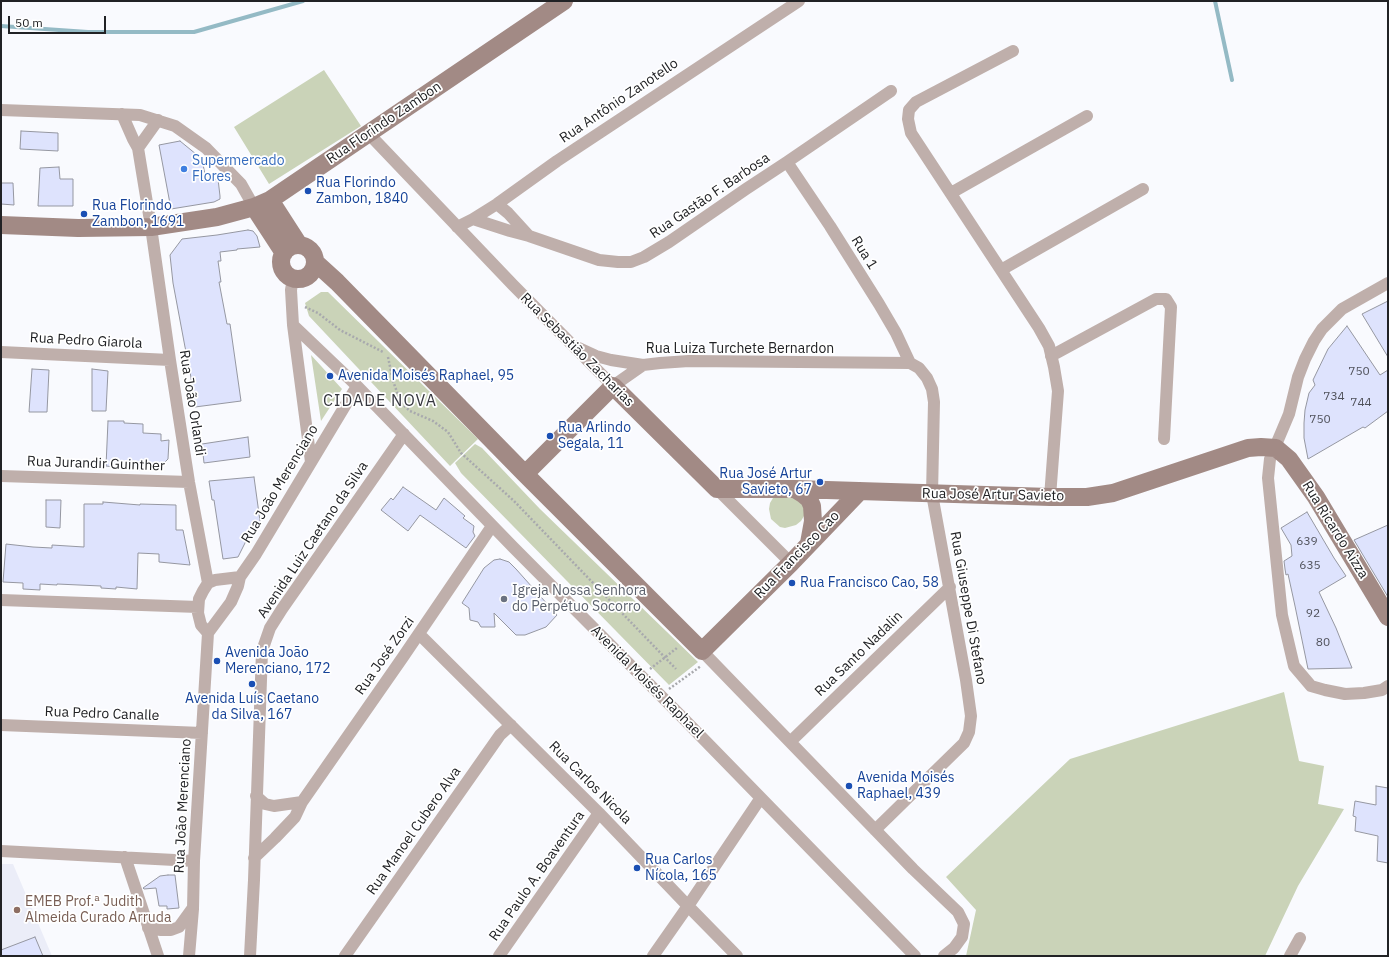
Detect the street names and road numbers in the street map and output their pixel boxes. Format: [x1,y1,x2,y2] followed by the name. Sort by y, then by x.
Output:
[557,55,681,147] street label: Rua Antônio Zanotello
[323,78,445,168] street label: Rua Florindo Zambon
[647,150,773,242] street label: Rua Gastão F. Barbosa
[847,233,881,273] street label: Rua 1
[517,290,637,410] street label: Rua Sebastião Zacharias
[29,330,143,352] street label: Rua Pedro Giarola
[646,341,834,357] street label: Rua Luiza Turchete Bernardon
[175,349,209,457] street label: Rua João Orlandi
[238,422,322,546] street label: Rua João Merenciano
[27,453,165,475] street label: Rua Jurandir Guinther
[254,458,372,622] street label: Avenida Luiz Caetano da Silva
[1298,478,1372,582] street label: Rua Ricardo Aizza
[922,485,1064,505] street label: Rua José Artur Savieto
[751,508,843,602] street label: Rua Francisco Cao
[946,530,990,686] street label: Rua Giuseppe Di Stefano
[812,608,906,700] street label: Rua Santo Nadalin
[352,614,418,698] street label: Rua José Zorzi
[587,622,707,742] street label: Avenida Moisés Raphael
[44,704,160,724] street label: Rua Pedro Canalle
[171,738,195,874] street label: Rua João Merenciano
[545,738,635,828] street label: Rua Carlos Nicola
[363,764,465,898] street label: Rua Manoel Cubero Alva
[486,808,588,944] street label: Rua Paulo A. Boaventura

